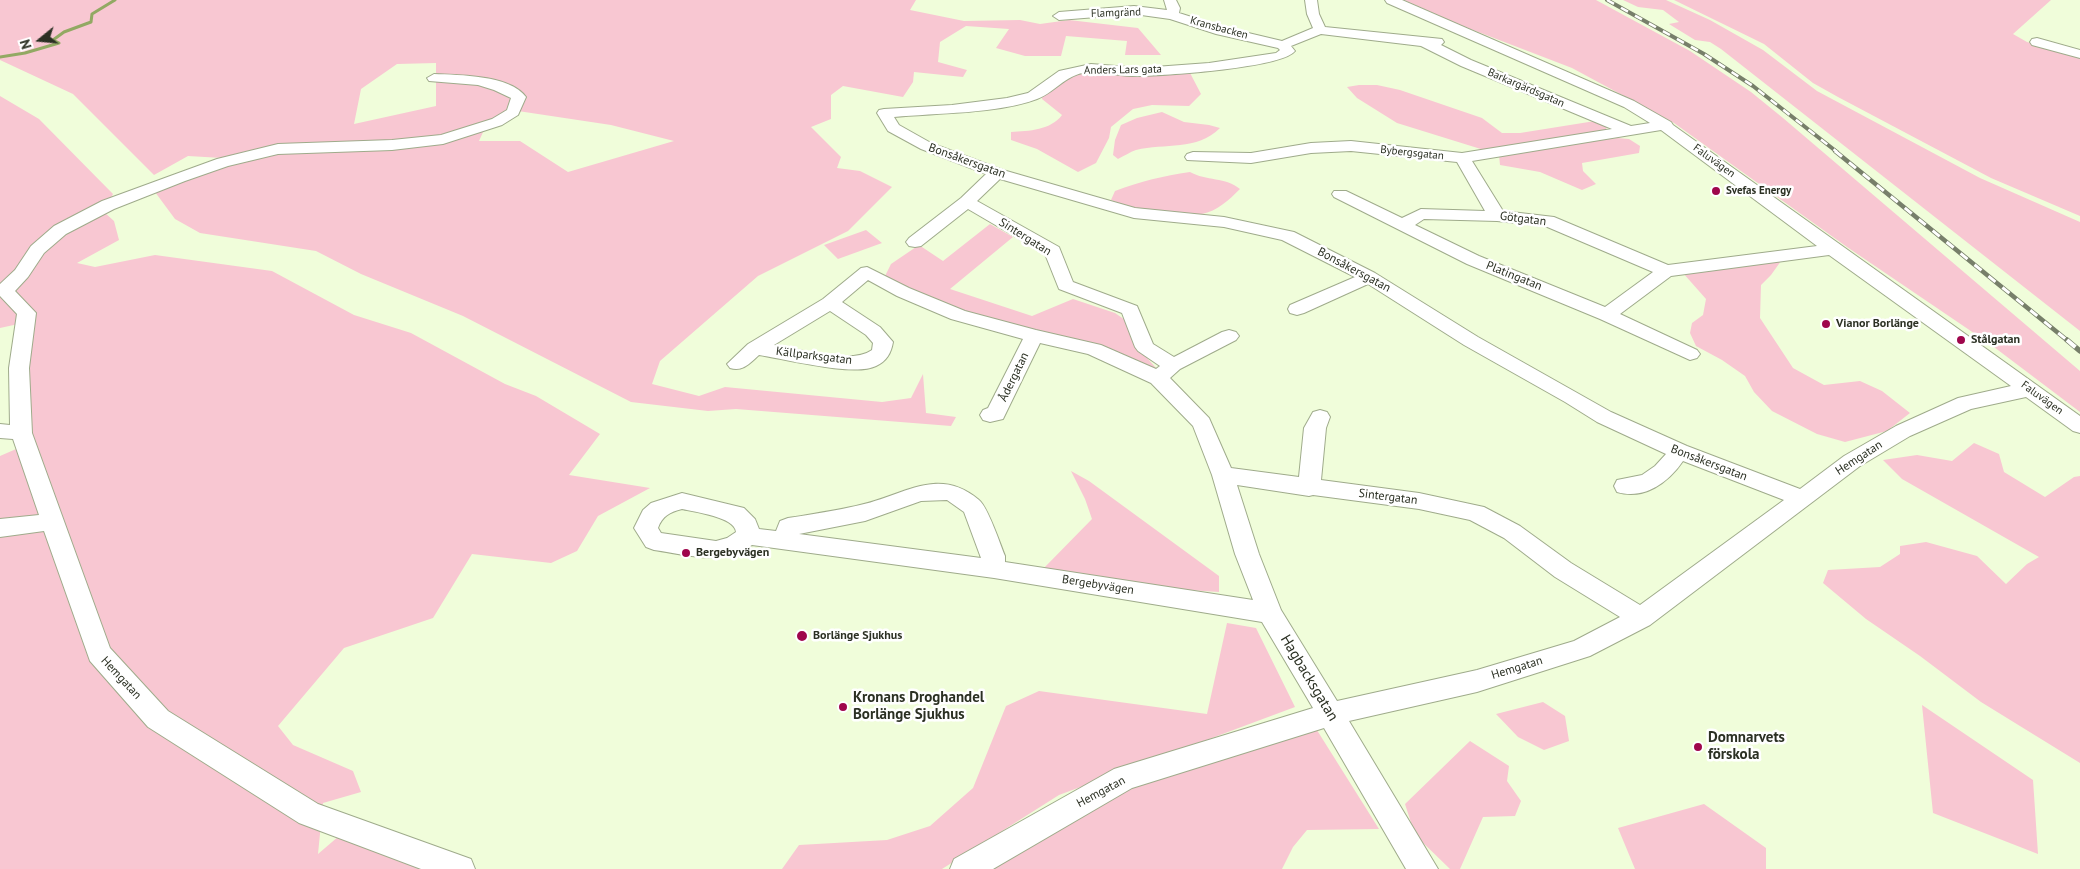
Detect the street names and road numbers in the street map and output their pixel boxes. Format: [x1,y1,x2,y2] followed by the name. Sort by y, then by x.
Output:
[1091,6,1141,20] street label: Flamgränd
[1189,14,1249,42] street label: Kransbacken
[1084,63,1162,77] street label: Anders Lars gata
[1486,66,1566,110] street label: Barkargärdsgatan
[927,140,1007,182] street label: Bonsåkersgatan
[1690,141,1738,181] street label: Faluvägen
[1380,143,1444,163] street label: Bybergsgatan
[1499,209,1547,229] street label: Götgatan
[996,215,1054,259] street label: Sintergatan
[1315,245,1393,295] street label: Bonsåkersgatan
[1484,258,1544,294] street label: Platingatan
[775,344,853,368] street label: Källparksgatan
[996,350,1032,404] street label: Ådergatan
[2018,378,2066,418] street label: Faluvägen
[1833,438,1885,478] street label: Hemgatan
[1669,442,1749,484] street label: Bonsåkersgatan
[1358,486,1418,508] street label: Sintergatan
[1061,572,1135,598] street label: Bergebyvägen
[1276,632,1342,724] street label: Hagbacksgatan
[1490,653,1544,683] street label: Hemgatan
[98,654,144,702] street label: Hemgatan
[1074,773,1128,811] street label: Hemgatan

